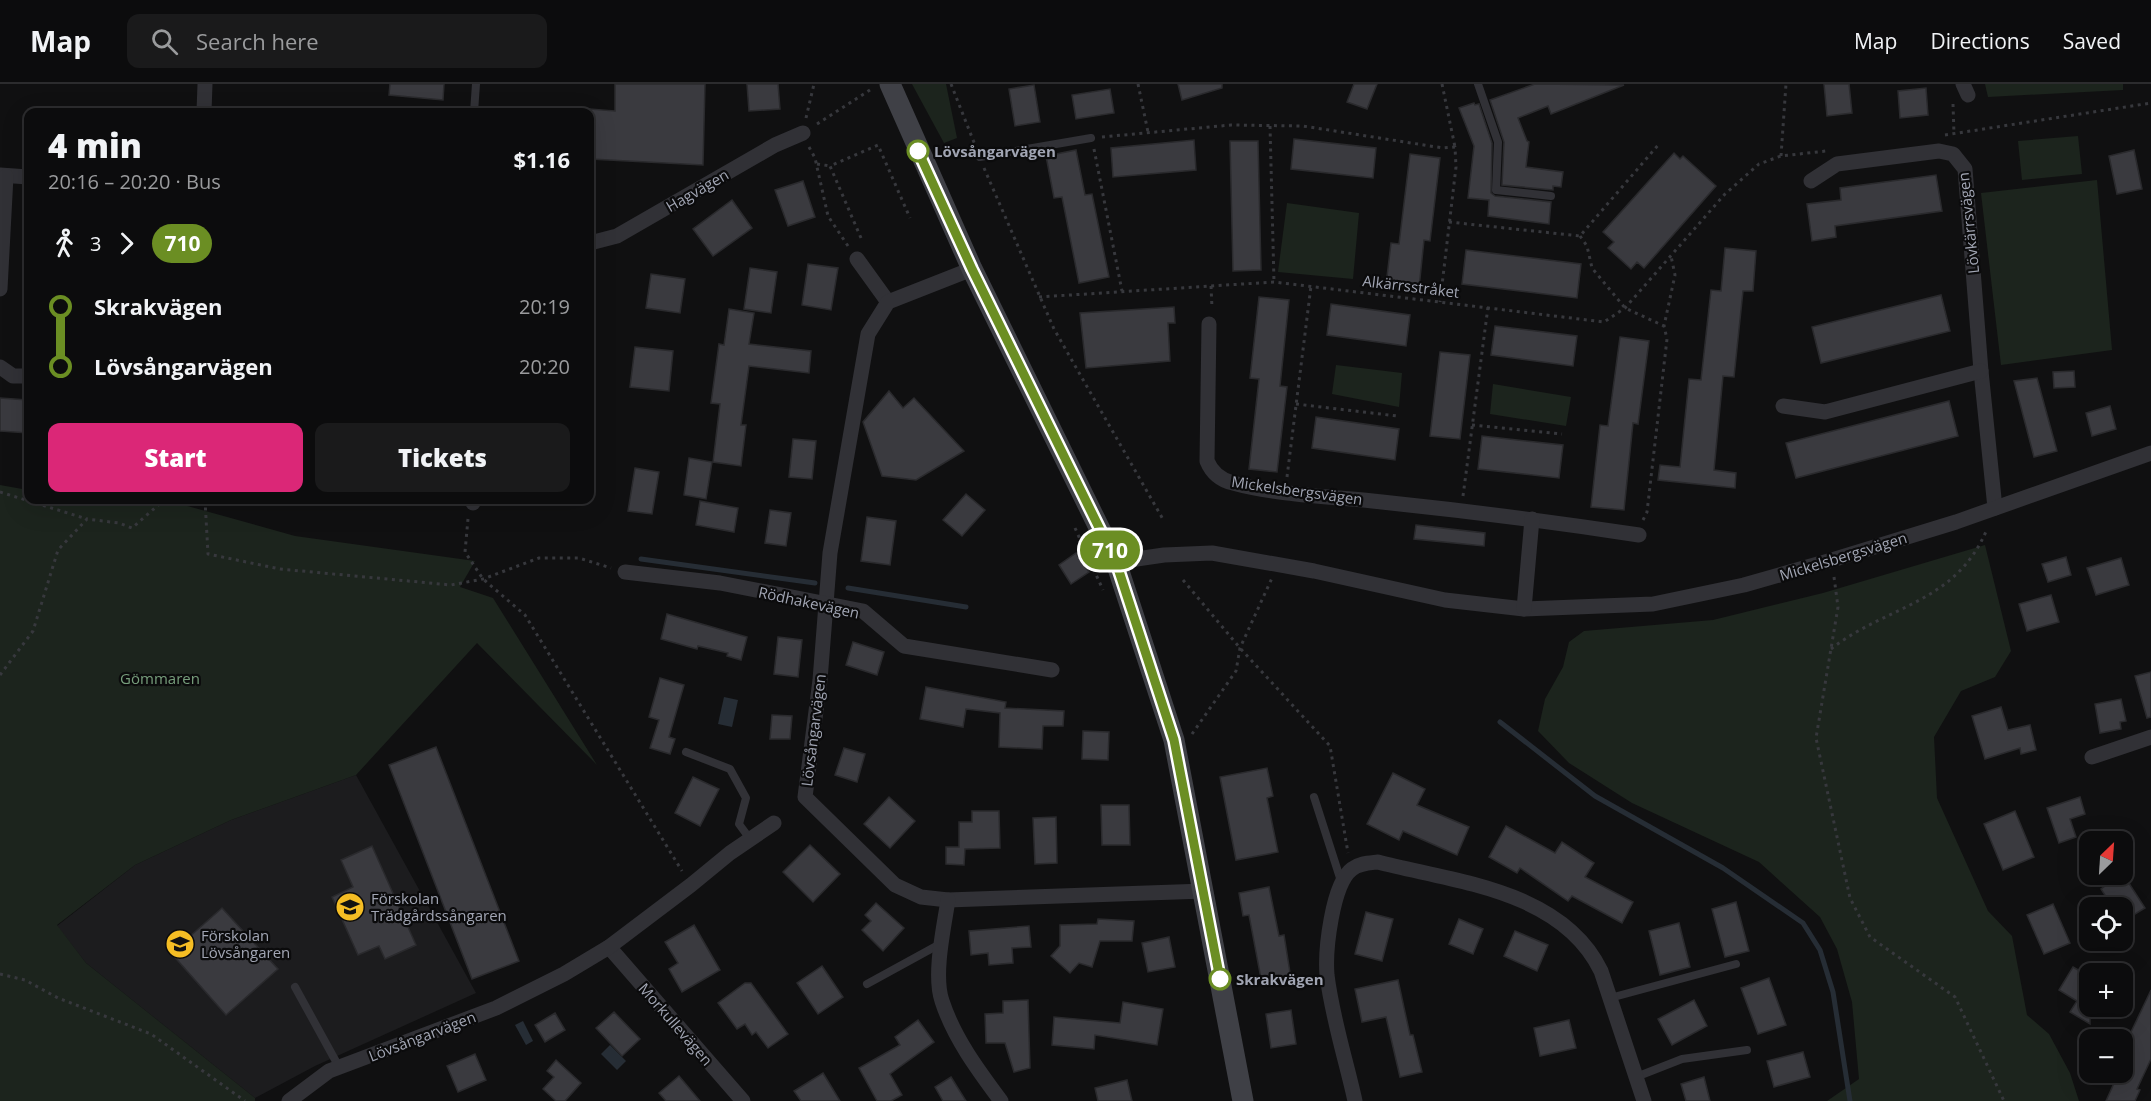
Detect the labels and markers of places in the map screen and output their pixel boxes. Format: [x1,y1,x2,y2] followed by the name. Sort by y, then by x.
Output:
[907,140,929,162] marker: Lövsångarvägen
[934,141,1056,161] place label: Lövsångarvägen
[371,888,507,925] place label: Förskolan Trädgårdssångaren
[334,891,366,923] school or university icon: Förskolan Trädgårdssångaren
[201,925,290,962] place label: Förskolan Lövsångaren
[164,928,196,960] school or university icon: Förskolan Lövsångaren
[1209,968,1231,990] marker: Skrakvägen
[1236,969,1324,989] place label: Skrakvägen

